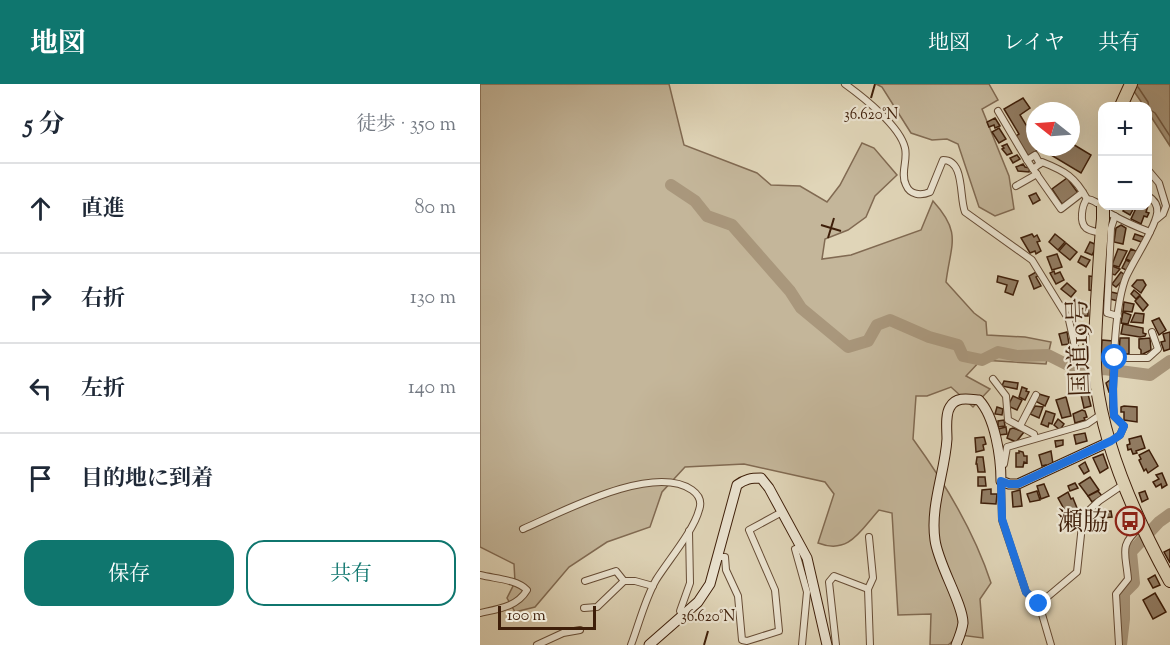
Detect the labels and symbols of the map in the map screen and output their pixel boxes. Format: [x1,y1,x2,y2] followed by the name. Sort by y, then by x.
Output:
[1026,102,1080,156] north arrow
[844,105,898,126] text: 36.620°N
[1060,297,1101,397] street label: 国道19号
[1101,344,1127,370] route start
[1057,505,1109,542] place label: 瀬脇
[1114,505,1146,537] bus stop icon: 瀬脇
[1025,590,1051,616] route end
[498,603,596,630] scale bar
[681,607,735,628] text: 36.620°N

